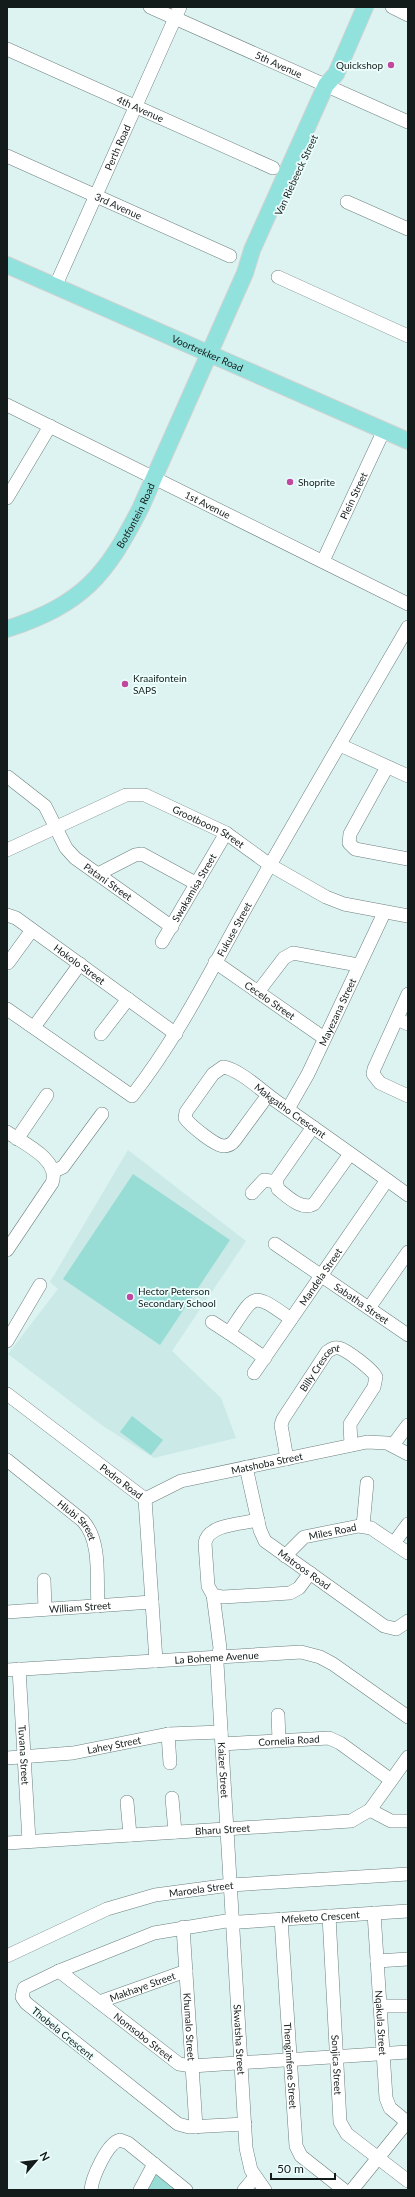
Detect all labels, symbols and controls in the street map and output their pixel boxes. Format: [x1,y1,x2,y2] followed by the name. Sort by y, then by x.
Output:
[253,49,304,80] street label: 5th Avenue
[336,59,383,71] place label: Quickshop
[386,60,396,70] marker: Quickshop
[115,93,166,124] street label: 4th Avenue
[102,123,133,172] street label: Perth Road
[272,132,320,217] street label: Van Riebeeck Street
[93,190,144,222] street label: 3rd Avenue
[170,332,245,374] street label: Voortrekker Road
[337,470,370,521] street label: Plein Street
[298,476,335,488] place label: Shoprite
[285,477,295,487] marker: Shoprite
[114,481,157,550] street label: Botfontein Road
[183,488,232,521] street label: 1st Avenue
[133,672,187,696] place label: Kraaifontein SAPS
[120,679,130,689] marker: Kraaifontein SAPS
[171,803,247,851] street label: Grootboom Street
[169,851,219,924] street label: Swakamisa Street
[82,860,135,903] street label: Patani Street
[214,900,254,959] street label: Fukuse Street
[52,941,108,987] street label: Hokolo Street
[316,976,359,1048] street label: Mayezana Street
[242,979,298,1022] street label: Cecelo Street
[252,1081,329,1141] street label: Makgatho Crescent
[296,1245,345,1308] street label: Mandela Street
[332,1280,392,1327] street label: Sabatha Street
[138,1285,216,1309] place label: Hector Peterson Secondary School
[125,1292,135,1302] marker: Hector Peterson Secondary School
[297,1342,341,1394] street label: Billy Crescent
[230,1450,304,1476] street label: Matshoba Street
[98,1461,145,1501] street label: Pedro Road
[55,1497,99,1542] street label: Hlubi Street
[308,1521,357,1542] street label: Miles Road
[276,1546,333,1592] street label: Matroos Road
[48,1599,112,1615] street label: William Street
[174,1649,259,1666] street label: La Boheme Avenue
[16,1725,32,1786] street label: Tuvana Street
[86,1733,142,1756] street label: Lahey Street
[258,1733,320,1748] street label: Cornelia Road
[216,1742,231,1799] street label: Kaizer Street
[195,1821,251,1837] street label: Bharu Street
[168,1879,234,1899] street label: Maroela Street
[281,1908,360,1925] street label: Mfeketo Crescent
[108,1969,177,2004] street label: Makhaye Street
[373,1990,389,2056] street label: Nqakula Street
[181,1992,198,2062] street label: Khumalo Street
[29,2004,97,2062] street label: Thobela Crescent
[231,2004,248,2076] street label: Skwatsha Street
[112,2010,176,2063] street label: Nomsobo Street
[282,2022,300,2110] street label: Thengimfene Street
[329,2034,345,2096] street label: Sonjica Street
[16,2141,56,2181] north arrow
[38,2149,53,2163] text: N
[271,2155,335,2181] scale bar
[277,2161,304,2176] text: 50 m

